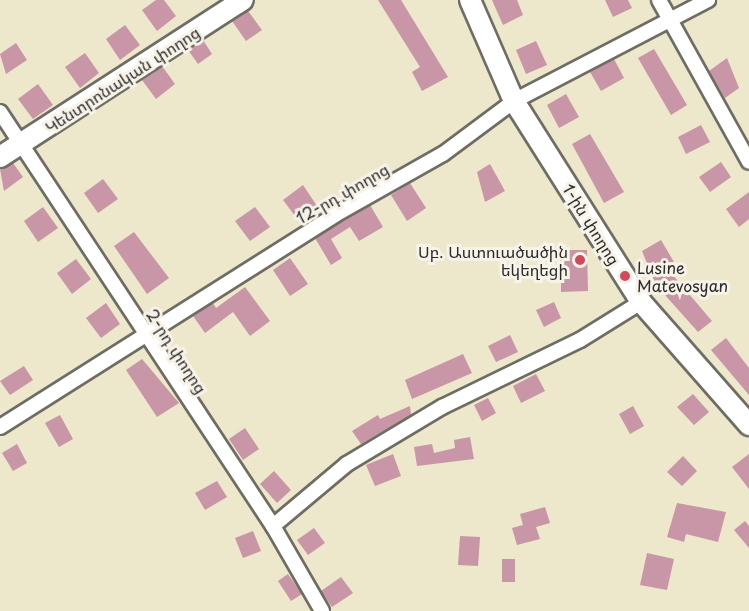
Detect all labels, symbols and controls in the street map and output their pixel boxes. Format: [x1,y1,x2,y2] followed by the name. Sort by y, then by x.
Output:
[41,22,203,136] street label: Կենտրոնական փողոց
[292,159,392,227] street label: 12-րդ փողոց
[559,180,625,268] street label: 1-ին փողոց
[418,241,568,279] place label: Սբ. Աստուածածին եկեղեցի
[573,253,587,267] marker: Սբ. Աստուածածին եկեղեցի
[637,257,728,295] place label: Lusine Matevosyan
[618,269,632,283] marker: Lusine Matevosyan
[143,305,211,397] street label: 2-րդ փողոց

